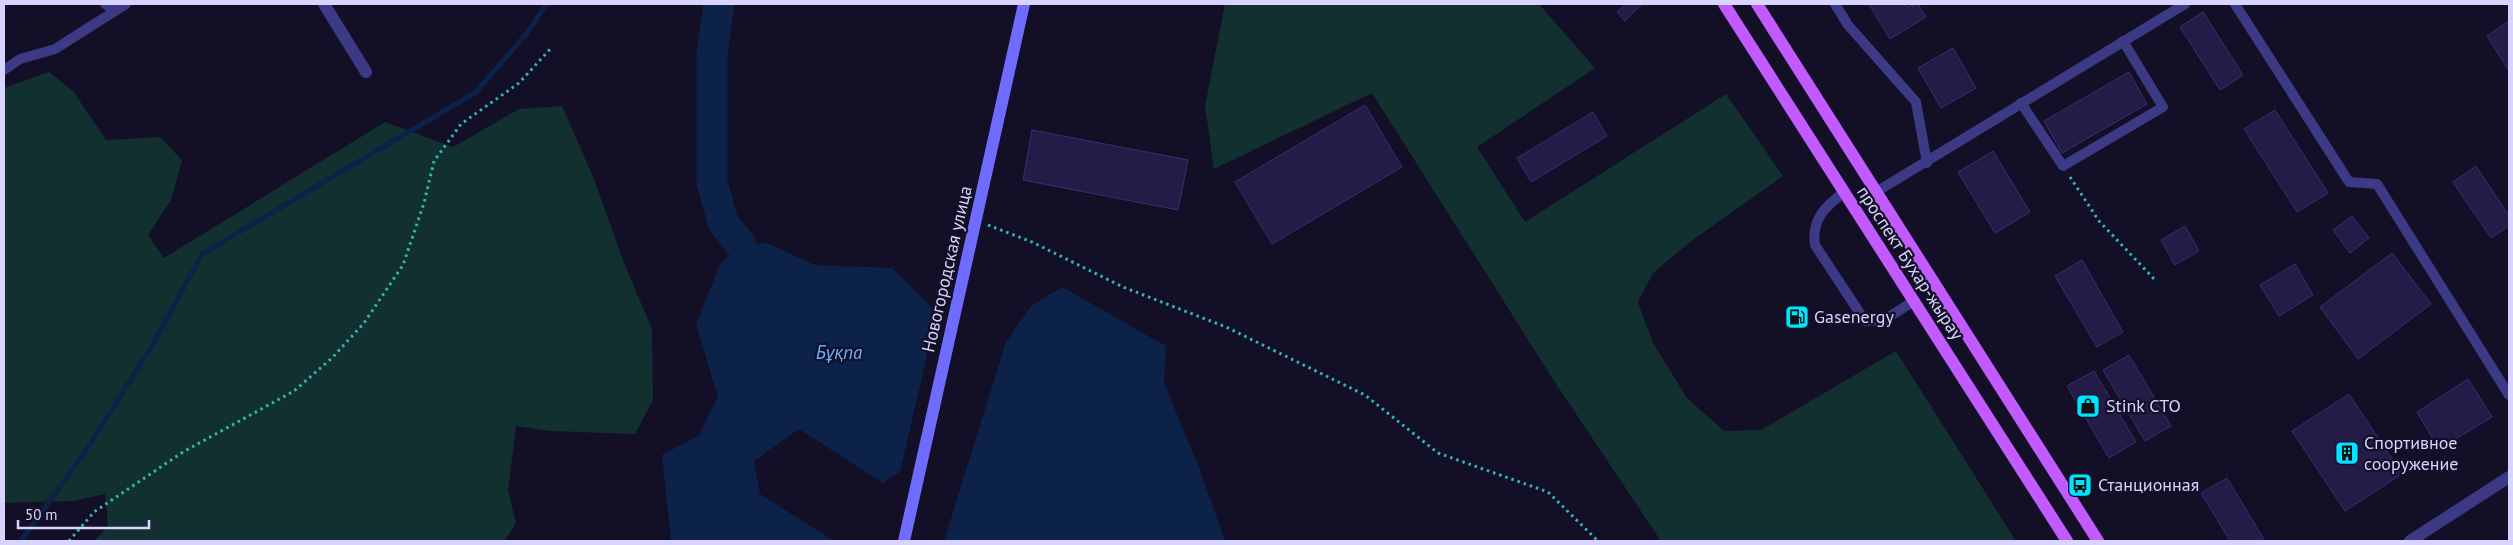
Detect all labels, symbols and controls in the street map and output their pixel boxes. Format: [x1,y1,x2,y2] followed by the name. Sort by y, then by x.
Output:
[1852,181,1969,345] street label: проспект Бухар-жырау
[916,183,977,354] street label: Новогородская улица
[1784,304,1810,330] fuel station icon: Gasenergy
[1814,305,1894,328] place label: Gasenergy
[816,340,863,364] water label: Бұқпа
[2075,393,2101,419] shop icon: Stink СТО
[2106,394,2181,417] place label: Stink СТО
[2364,431,2458,475] place label: Спортивное сооружение
[2334,440,2360,466] building icon: Спортивное сооружение
[2067,472,2093,498] bus stop icon: Станционная
[2098,473,2199,496] place label: Станционная
[18,498,149,530] scale bar
[25,505,58,524] text: 50 m

